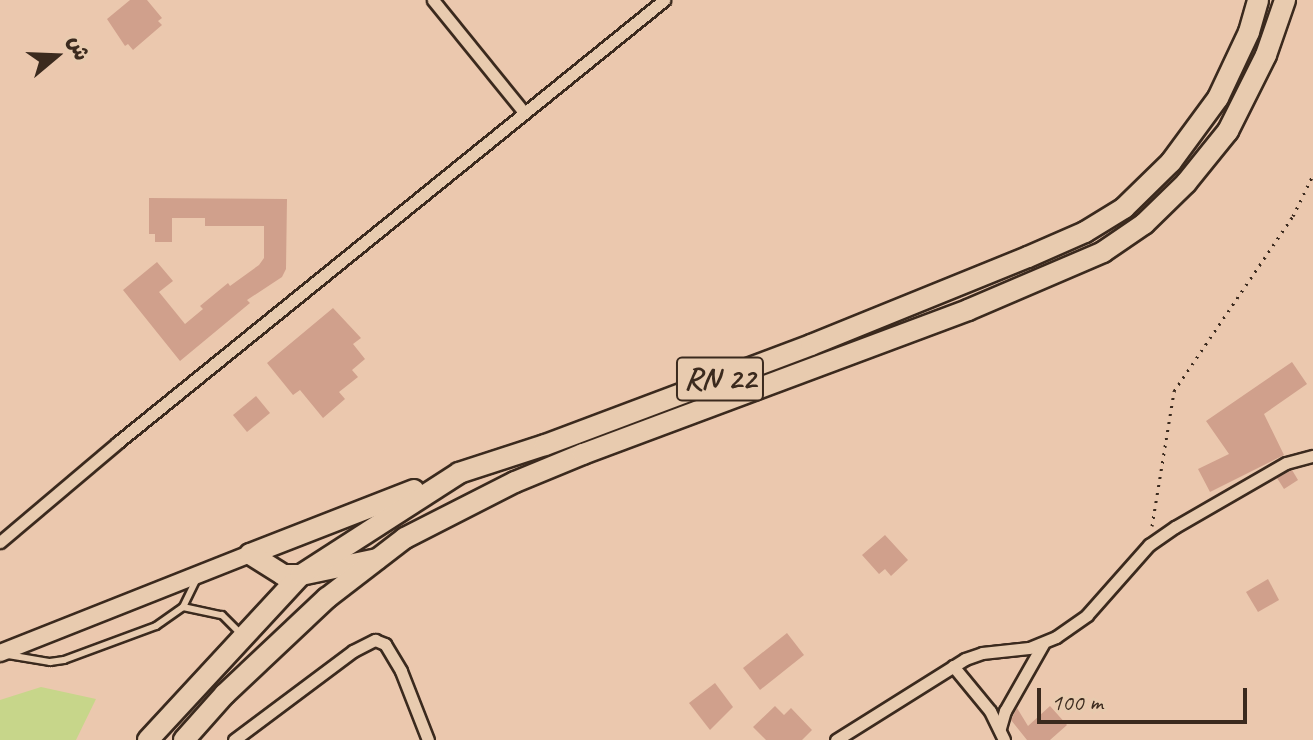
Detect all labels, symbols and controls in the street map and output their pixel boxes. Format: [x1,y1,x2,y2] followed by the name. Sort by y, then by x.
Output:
[16,16,96,96] north arrow
[62,32,96,64] text: ش
[674,351,766,407] road number: RN 22
[1041,672,1251,722] scale bar
[1051,687,1103,717] text: 100 m

